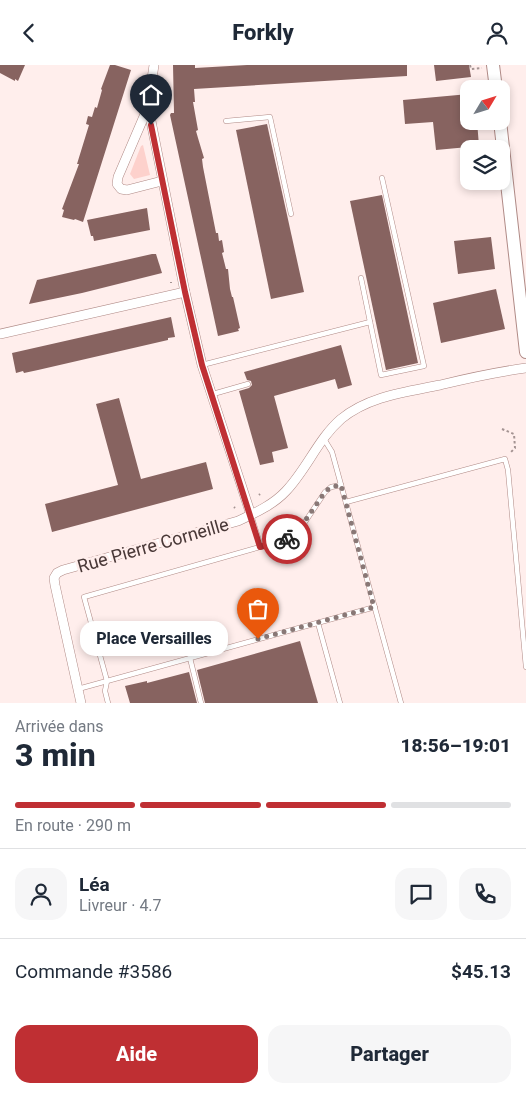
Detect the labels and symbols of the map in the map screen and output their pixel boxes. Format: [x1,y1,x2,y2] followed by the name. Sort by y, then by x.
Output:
[130,74,172,125] pin
[460,80,510,130] north arrow
[75,513,231,577] street label: Rue Pierre Corneille
[262,514,312,564] courier
[237,588,279,639] pin
[80,621,228,657] callout: Place Versailles

